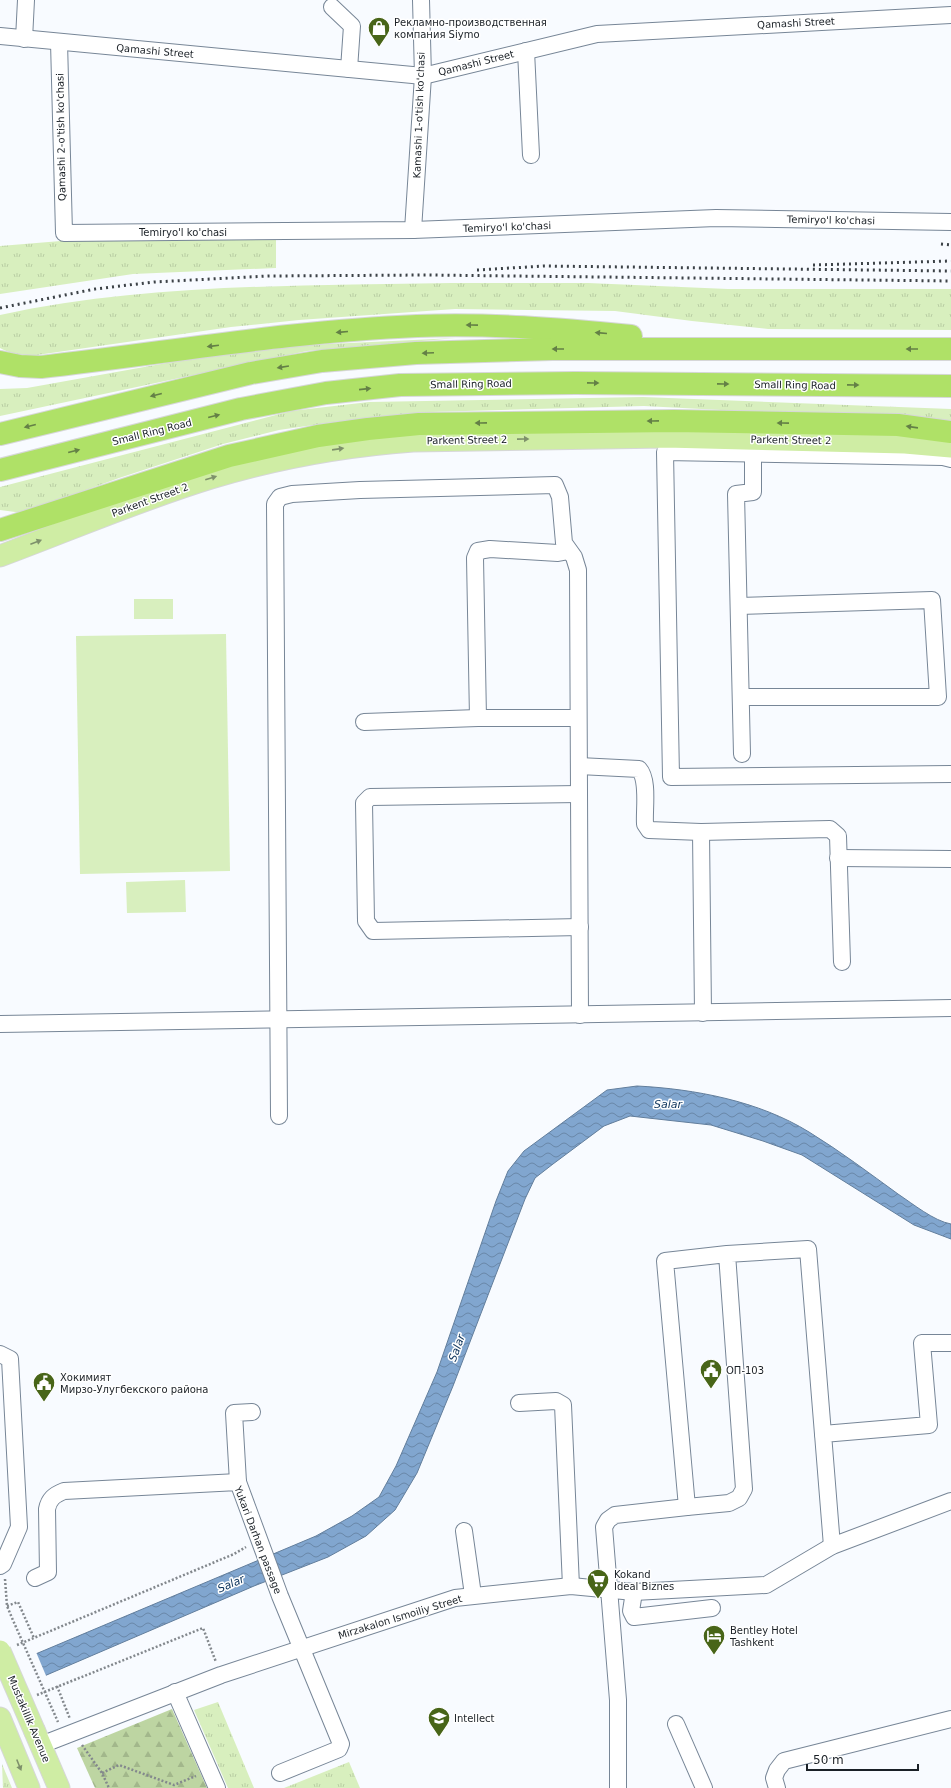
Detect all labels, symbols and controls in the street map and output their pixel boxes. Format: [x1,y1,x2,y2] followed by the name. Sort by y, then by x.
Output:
[366,15,392,48] shop icon: Рекламно-производственная компания Siymo
[757,15,835,31] street label: Qamashi Street
[394,17,547,40] place label: Рекламно-производственная компания Siymo
[116,42,194,60] street label: Qamashi Street
[437,48,515,78] street label: Qamashi Street
[411,52,427,178] street label: Kamashi 1-o'tish ko'chasi
[54,73,68,201] street label: Qamashi 2-o'tish ko'chasi
[786,214,875,226] street label: Temiryo'l ko'chasi
[462,220,551,234] street label: Temiryo'l ko'chasi
[138,227,227,238] street label: Temiryo'l ko'chasi
[465,322,478,328] one-way arrow
[336,329,348,335] one-way arrow
[595,330,607,337] one-way arrow
[206,343,219,349] one-way arrow
[551,346,564,352] one-way arrow
[905,346,918,352] one-way arrow
[422,349,434,356] one-way arrow
[277,365,289,371] one-way arrow
[430,378,512,390] street label: Small Ring Road
[754,379,836,391] street label: Small Ring Road
[587,380,600,386] one-way arrow
[717,381,730,387] one-way arrow
[847,382,860,388] one-way arrow
[359,386,371,392] one-way arrow
[150,392,162,398] one-way arrow
[208,413,220,419] one-way arrow
[111,417,193,447] street label: Small Ring Road
[646,418,659,424] one-way arrow
[474,420,487,426] one-way arrow
[776,420,789,426] one-way arrow
[24,424,36,430] one-way arrow
[906,424,918,430] one-way arrow
[427,434,507,446] street label: Parkent Street 2
[751,434,831,446] street label: Parkent Street 2
[517,436,530,442] one-way arrow
[332,446,344,452] one-way arrow
[68,448,80,454] one-way arrow
[205,475,217,481] one-way arrow
[110,481,190,519] street label: Parkent Street 2
[31,539,43,545] one-way arrow
[654,1098,683,1111] water label: Salar
[446,1331,468,1363] water label: Salar
[698,1357,724,1390] public building icon: ОП-103
[726,1365,764,1376] place label: ОП-103
[31,1370,57,1403] public building icon: Хокимият Мирзо-Улугбекского района
[60,1372,209,1395] place label: Хокимият Мирзо-Улугбекского района
[232,1484,284,1595] street label: Yukari Darhan passage
[585,1567,611,1600] supermarket icon: Kokand Ideal Biznes
[614,1569,674,1592] place label: Kokand Ideal Biznes
[216,1572,248,1595] water label: Salar
[337,1593,463,1641] street label: Mirzakalon Ismoiliy Street
[701,1623,727,1656] hotel icon: Bentley Hotel Tashkent
[729,1625,798,1648] place label: Bentley Hotel Tashkent
[6,1674,52,1764] street label: Mustakillik Avenue
[426,1705,452,1738] school or university icon: Intellect
[454,1713,495,1724] place label: Intellect
[807,1746,918,1772] scale bar
[813,1753,844,1767] text: 50 m
[17,1760,23,1772] one-way arrow

